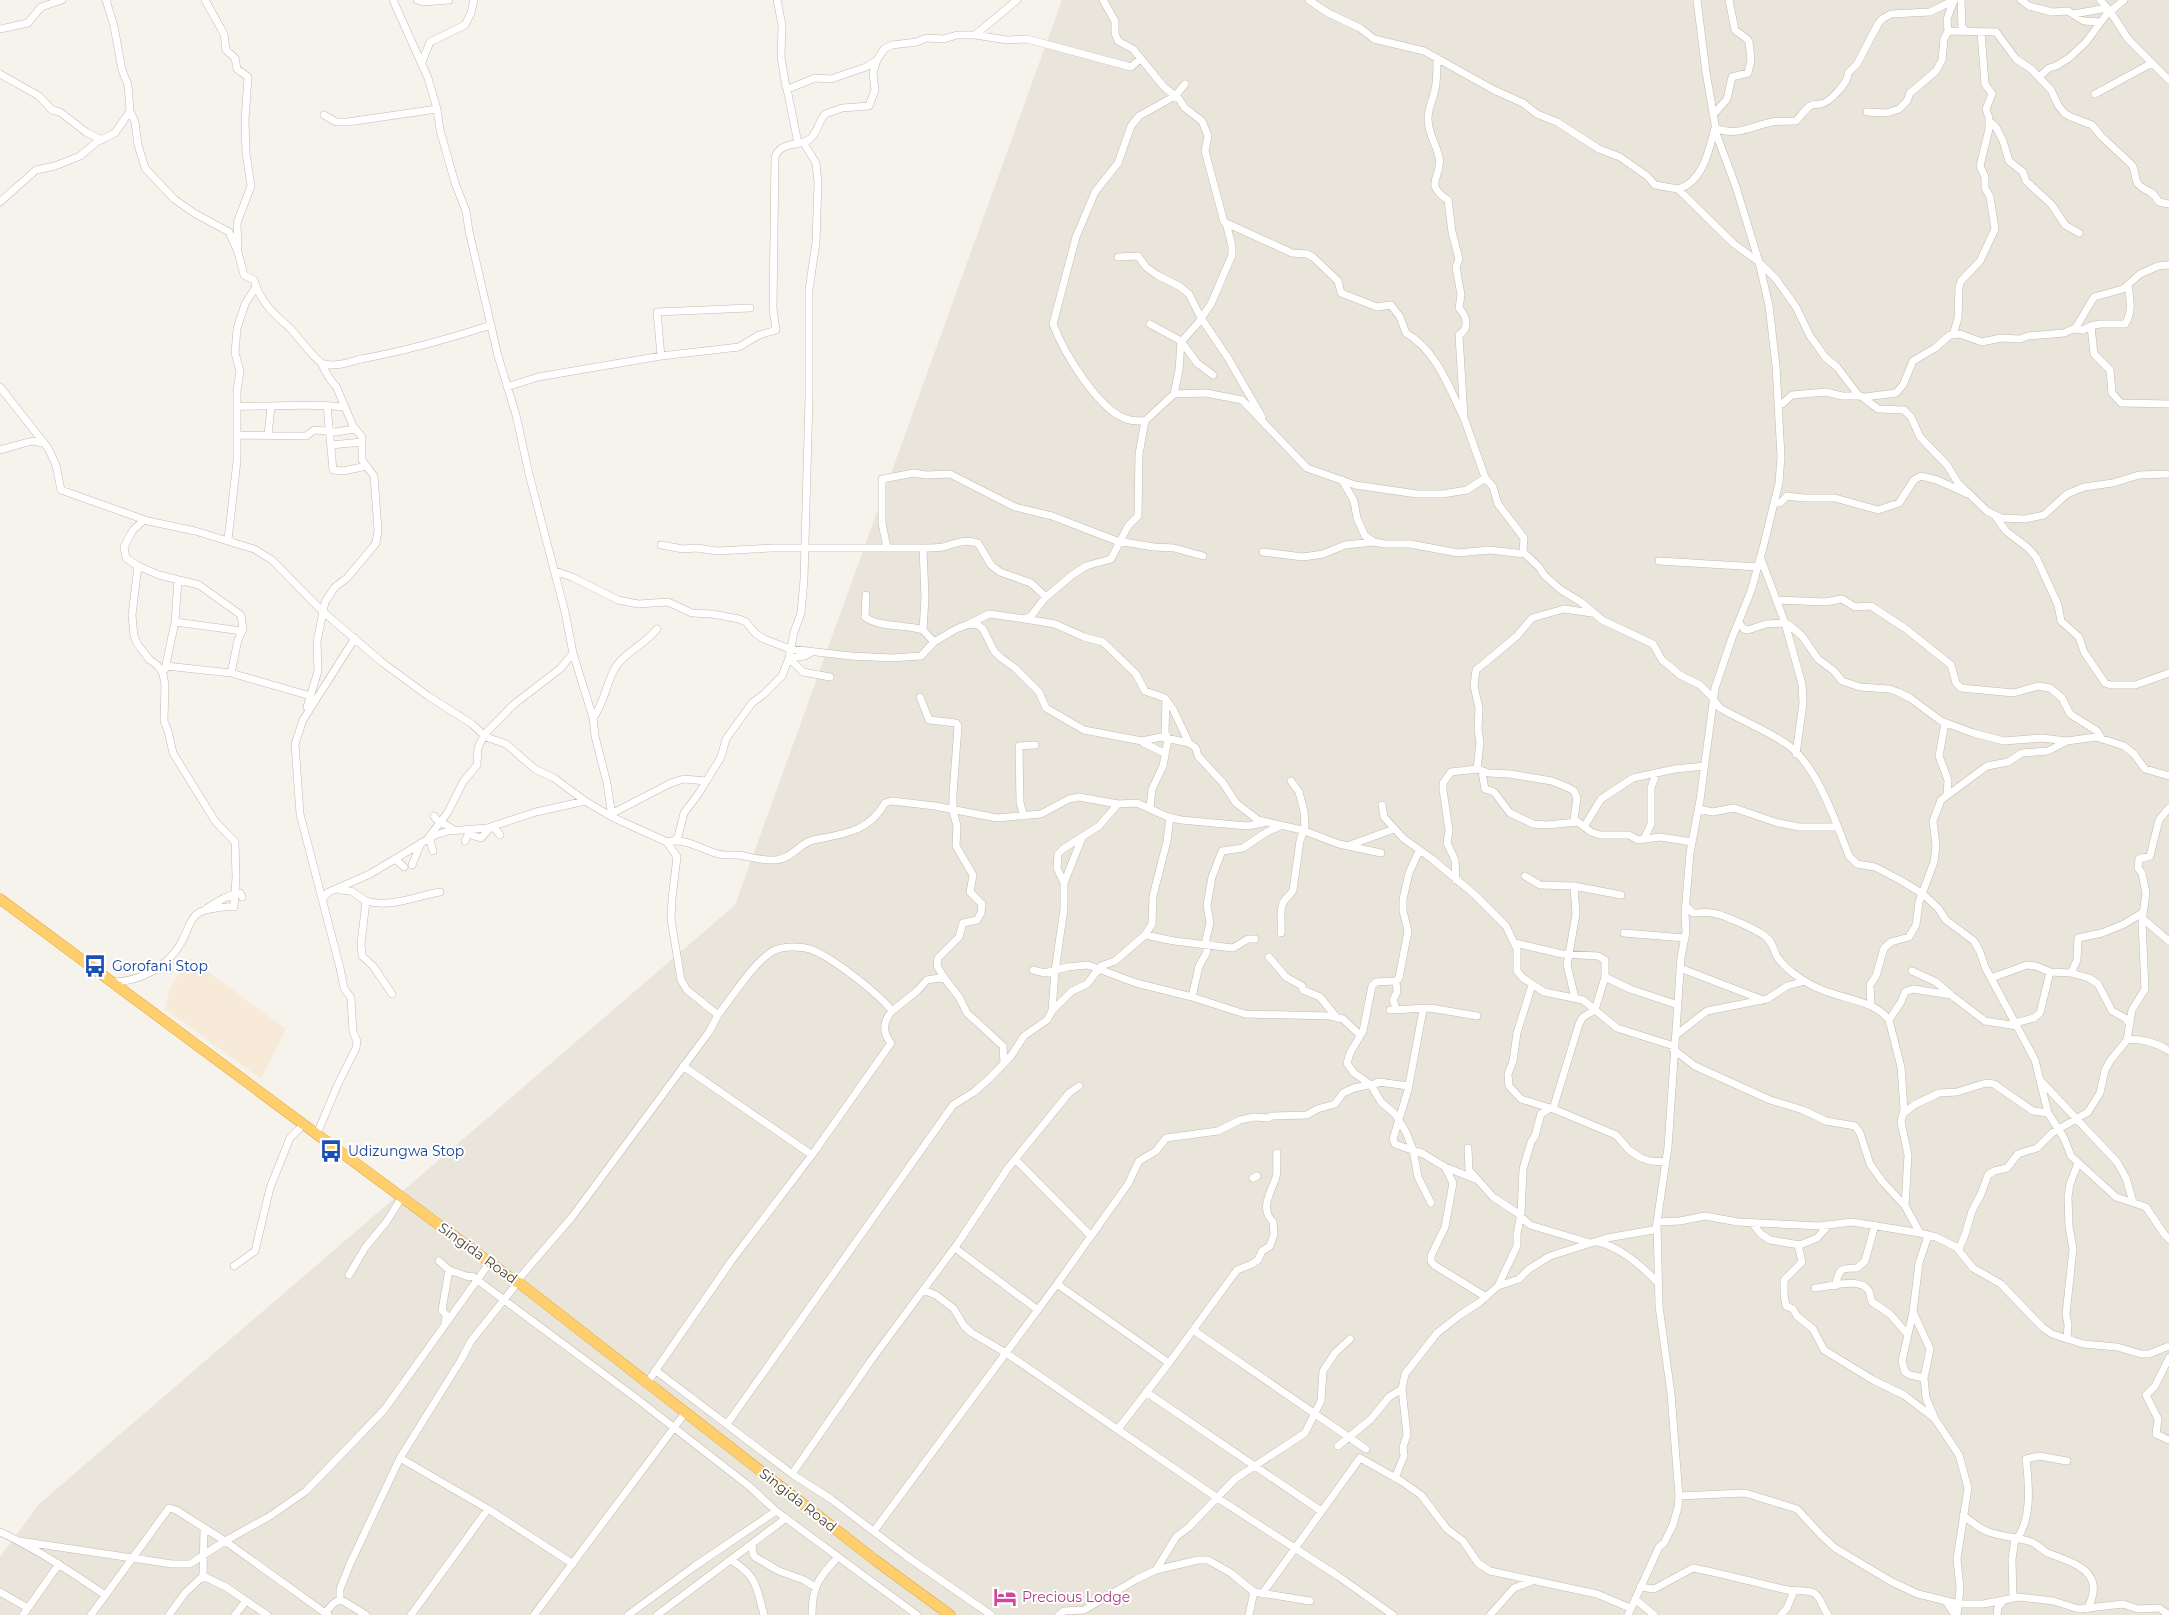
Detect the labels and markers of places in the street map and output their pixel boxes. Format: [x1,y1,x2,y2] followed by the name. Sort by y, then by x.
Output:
[82,953,108,979] bus stop icon: Gorofani Stop
[112,957,208,975] place label: Gorofani Stop
[318,1138,344,1164] bus stop icon: Udizungwa Stop
[348,1142,464,1160] place label: Udizungwa Stop
[992,1584,1018,1610] hotel icon: Precious Lodge
[1022,1588,1130,1606] place label: Precious Lodge

